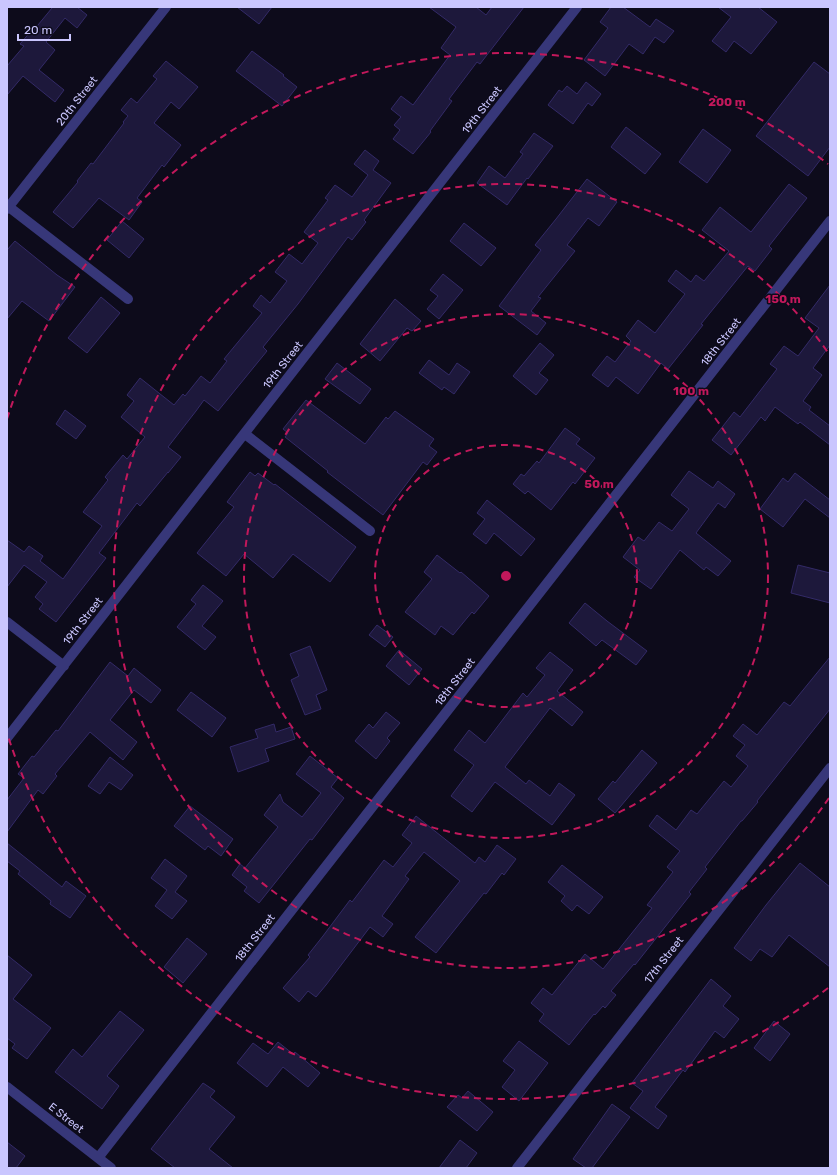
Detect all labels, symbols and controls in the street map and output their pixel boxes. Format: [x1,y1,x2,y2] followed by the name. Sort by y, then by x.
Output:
[18,16,70,42] scale bar
[24,23,52,37] text: 20 m
[54,73,101,128] street label: 20th Street
[459,83,505,136] street label: 19th Street
[708,95,746,109] text: 200 m
[765,292,801,306] text: 150 m
[698,315,744,369] street label: 18th Street
[260,338,306,391] street label: 19th Street
[673,384,709,398] text: 100 m
[584,477,614,491] text: 50 m
[499,569,513,583] centre of rings
[60,594,106,647] street label: 19th Street
[432,655,478,709] street label: 18th Street
[232,911,278,965] street label: 18th Street
[642,933,687,986] street label: 17th Street
[46,1100,87,1136] street label: E Street

